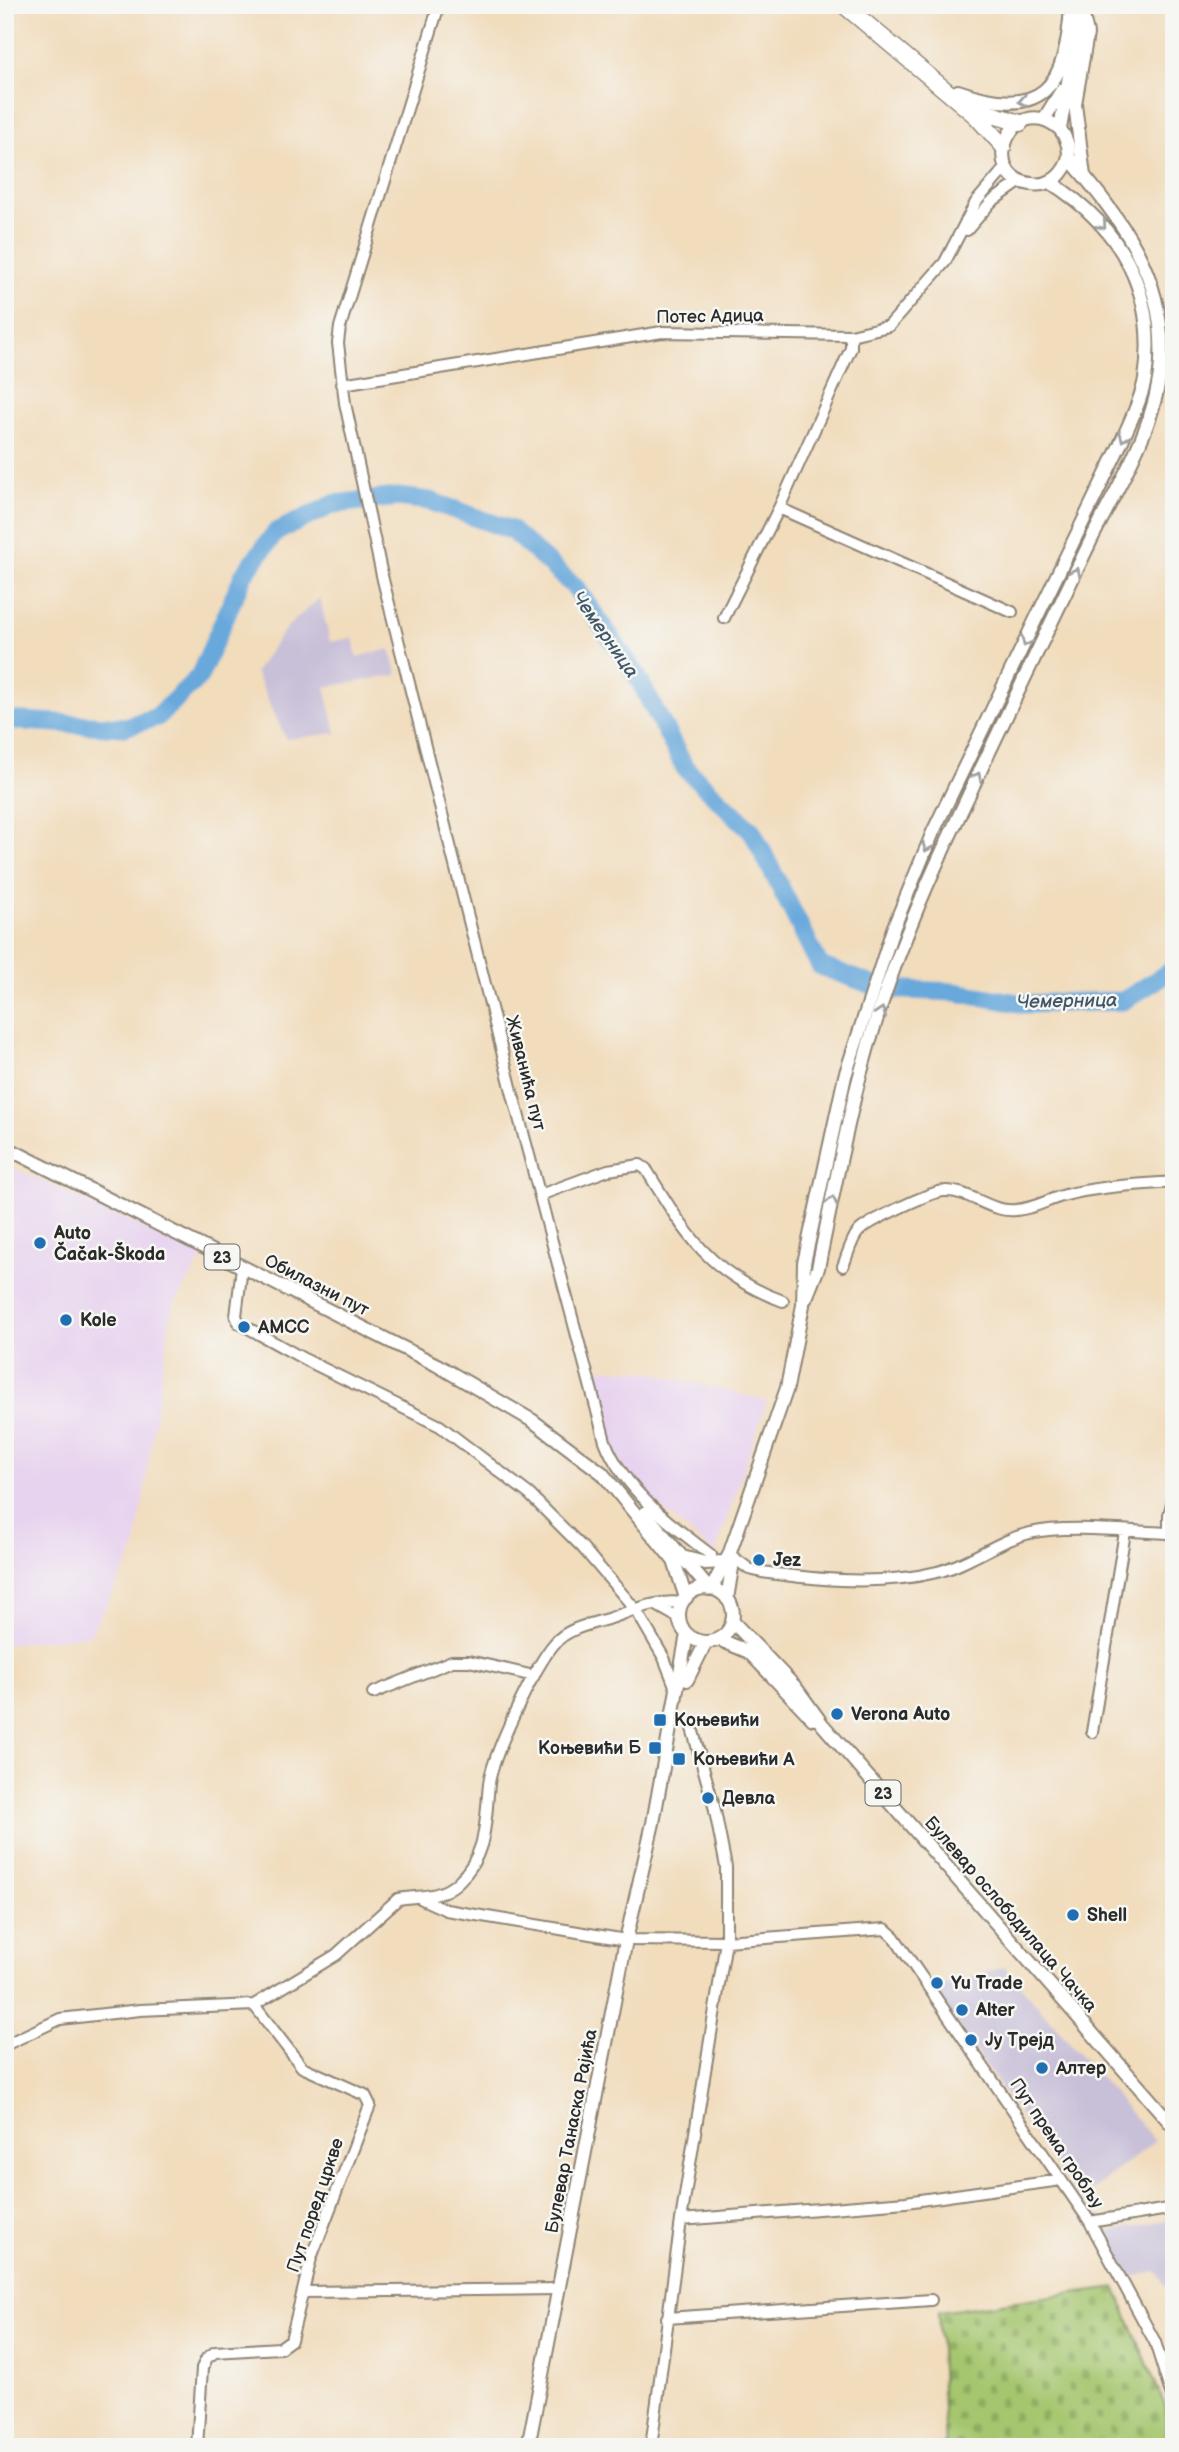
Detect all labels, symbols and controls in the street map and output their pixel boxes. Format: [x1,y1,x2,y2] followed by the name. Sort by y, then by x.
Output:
[1017,93,1029,108] one-way arrow
[1094,216,1106,229] one-way arrow
[656,305,764,328] street label: Потес Адица
[1118,430,1132,442] one-way arrow
[1068,567,1082,579] one-way arrow
[566,587,643,683] water label: Чемерница
[1020,635,1034,647] one-way arrow
[969,772,983,785] one-way arrow
[921,840,935,852] one-way arrow
[1016,989,1118,1014] water label: Чемерница
[873,1006,887,1018] one-way arrow
[501,1014,550,1133] street label: Живанића пут
[824,1195,839,1207] one-way arrow
[53,1223,165,1265] place label: Auto Čačak-Škoda
[32,1235,48,1251] marker: Auto Čačak-Škoda
[204,1245,240,1270] road number: 23
[261,1250,373,1321] street label: Обилазни пут
[80,1310,117,1331] place label: Kole
[58,1312,74,1328] marker: Kole
[257,1317,310,1338] place label: АМСС
[236,1319,252,1335] marker: АМСС
[773,1550,801,1571] place label: Jez
[751,1552,767,1568] marker: Jez
[851,1704,950,1725] place label: Verona Auto
[829,1706,845,1722] marker: Verona Auto
[674,1710,759,1731] place label: Коњевићи
[652,1712,668,1728] marker: Коњевићи
[538,1738,641,1759] place label: Коњевићи Б
[647,1740,663,1756] marker: Коњевићи Б
[693,1749,795,1770] place label: Коњевићи А
[671,1751,687,1767] marker: Коњевићи А
[866,1781,900,1806] road number: 23
[722,1788,775,1809] place label: Девла
[700,1790,716,1806] marker: Девла
[920,1812,1102,2017] street label: Булевар ослободилаца Чачка
[1087,1905,1127,1926] place label: Shell
[1065,1907,1081,1923] marker: Shell
[951,1973,1023,1994] place label: Yu Trade
[929,1975,945,1991] marker: Yu Trade
[975,2000,1016,2021] place label: Alter
[954,2002,970,2018] marker: Alter
[541,2027,602,2235] street label: Булевар Танаска Рајића
[985,2030,1054,2051] place label: Ју Трејд
[963,2032,979,2048] marker: Ју Трејд
[1055,2058,1107,2079] place label: Алтер
[1034,2060,1050,2076] marker: Алтер
[1005,2074,1108,2213] street label: Пут према гробљу
[283,2135,348,2275] street label: Пут поред цркве

